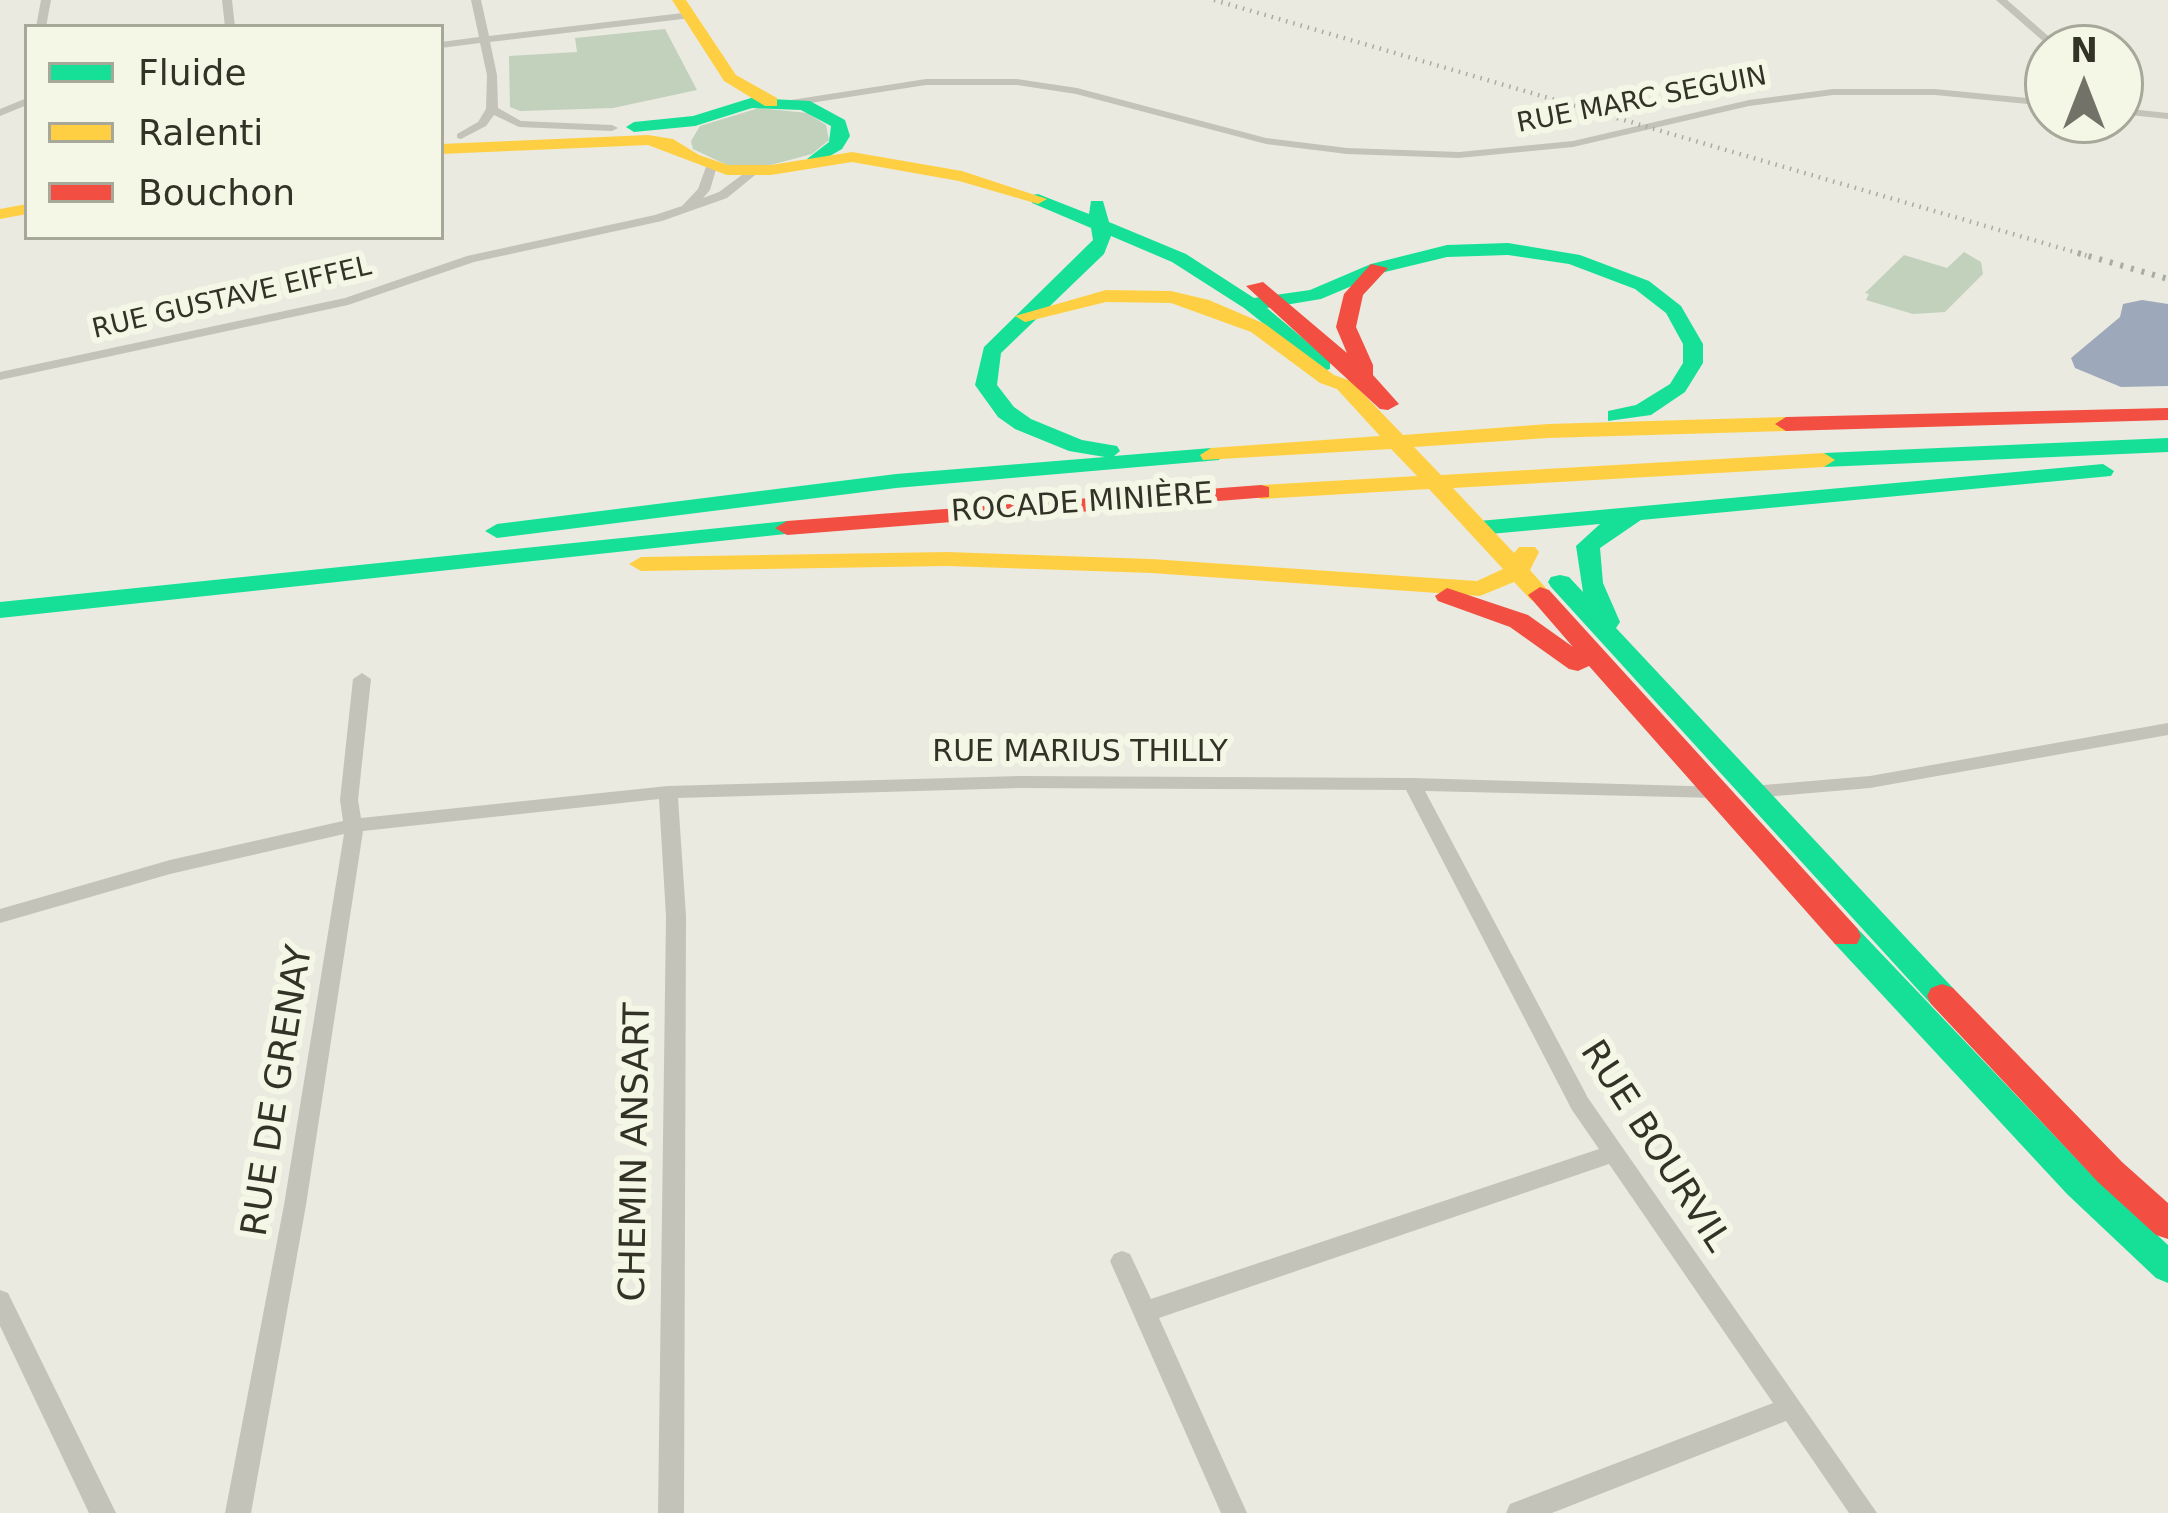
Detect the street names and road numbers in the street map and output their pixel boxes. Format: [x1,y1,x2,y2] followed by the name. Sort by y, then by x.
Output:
[1514,61,1770,141] street label: RUE MARC SEGUIN
[89,251,375,347] street label: RUE GUSTAVE EIFFEL
[950,477,1214,531] street label: ROCADE MINIÈRE
[932,735,1228,771] street label: RUE MARIUS THILLY
[235,942,323,1240] street label: RUE DE GRENAY
[613,1002,661,1302] street label: CHEMIN ANSART
[1570,1033,1738,1261] street label: RUE BOURVIL

